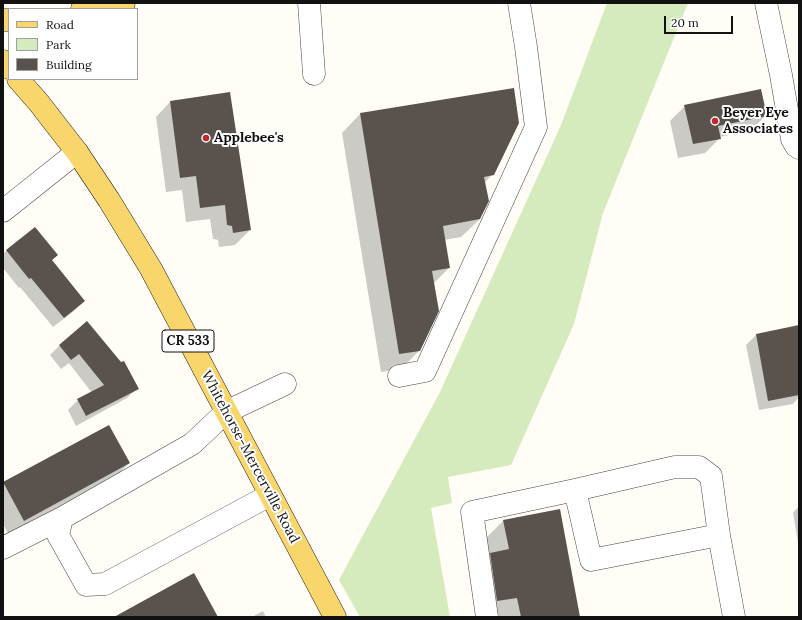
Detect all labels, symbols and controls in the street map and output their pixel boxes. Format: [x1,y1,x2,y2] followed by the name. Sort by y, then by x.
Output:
[8,8,138,80] legend
[666,8,735,34] scale bar
[671,15,699,30] text: 20 m
[46,17,74,32] text: Road
[46,37,71,52] text: Park
[46,57,92,72] text: Building
[723,105,793,138] place label: Beyer Eye Associates
[710,116,720,126] marker: Beyer Eye Associates
[214,130,284,146] place label: Applebee's
[201,133,211,143] marker: Applebee's
[162,330,214,352] road number: CR 533
[197,368,303,546] street label: Whitehorse-Mercerville Road

